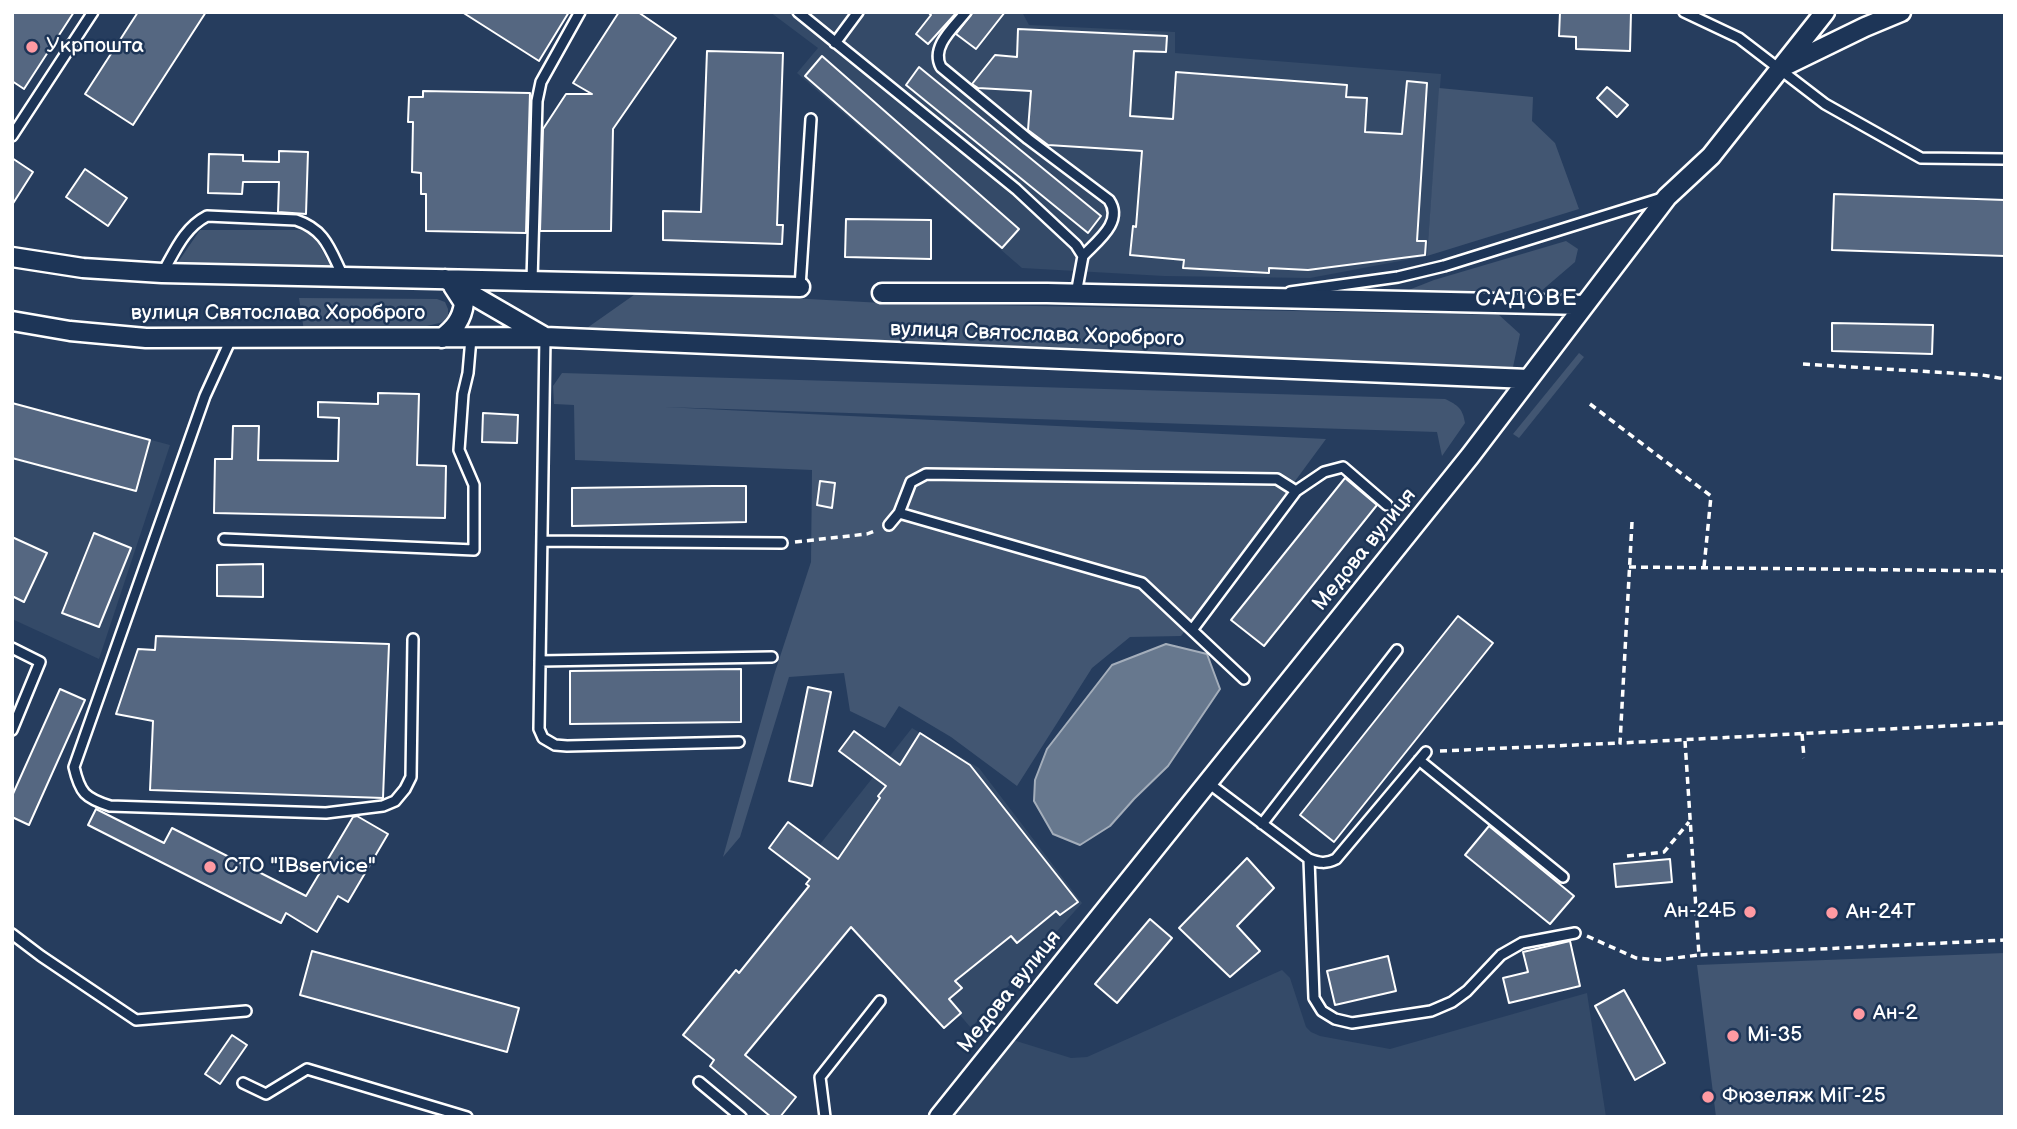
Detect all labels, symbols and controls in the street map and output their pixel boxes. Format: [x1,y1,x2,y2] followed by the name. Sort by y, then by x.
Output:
[46,34,144,60] place label: Укрпошта
[24,39,40,55] marker: Укрпошта
[1476,285,1578,313] district label: САДОВЕ
[131,301,425,327] street label: вулиця Святослава Хороброго
[889,317,1185,353] street label: вулиця Святослава Хороброго
[1308,484,1422,616] street label: Медова вулиця
[224,854,376,880] place label: СТО "IBservice"
[202,859,218,875] marker: СТО "IBservice"
[1664,899,1736,925] place label: Ан-24Б
[1846,900,1915,926] place label: Ан-24Т
[1742,904,1758,920] marker: Ан-24Б
[1824,905,1840,921] marker: Ан-24Т
[953,926,1067,1058] street label: Медова вулиця
[1873,1001,1918,1027] place label: Ан-2
[1851,1006,1867,1022] marker: Ан-2
[1747,1023,1802,1049] place label: Мі-35
[1725,1028,1741,1044] marker: Мі-35
[1722,1084,1886,1110] place label: Фюзеляж МіГ-25
[1700,1089,1716,1105] marker: Фюзеляж МіГ-25

